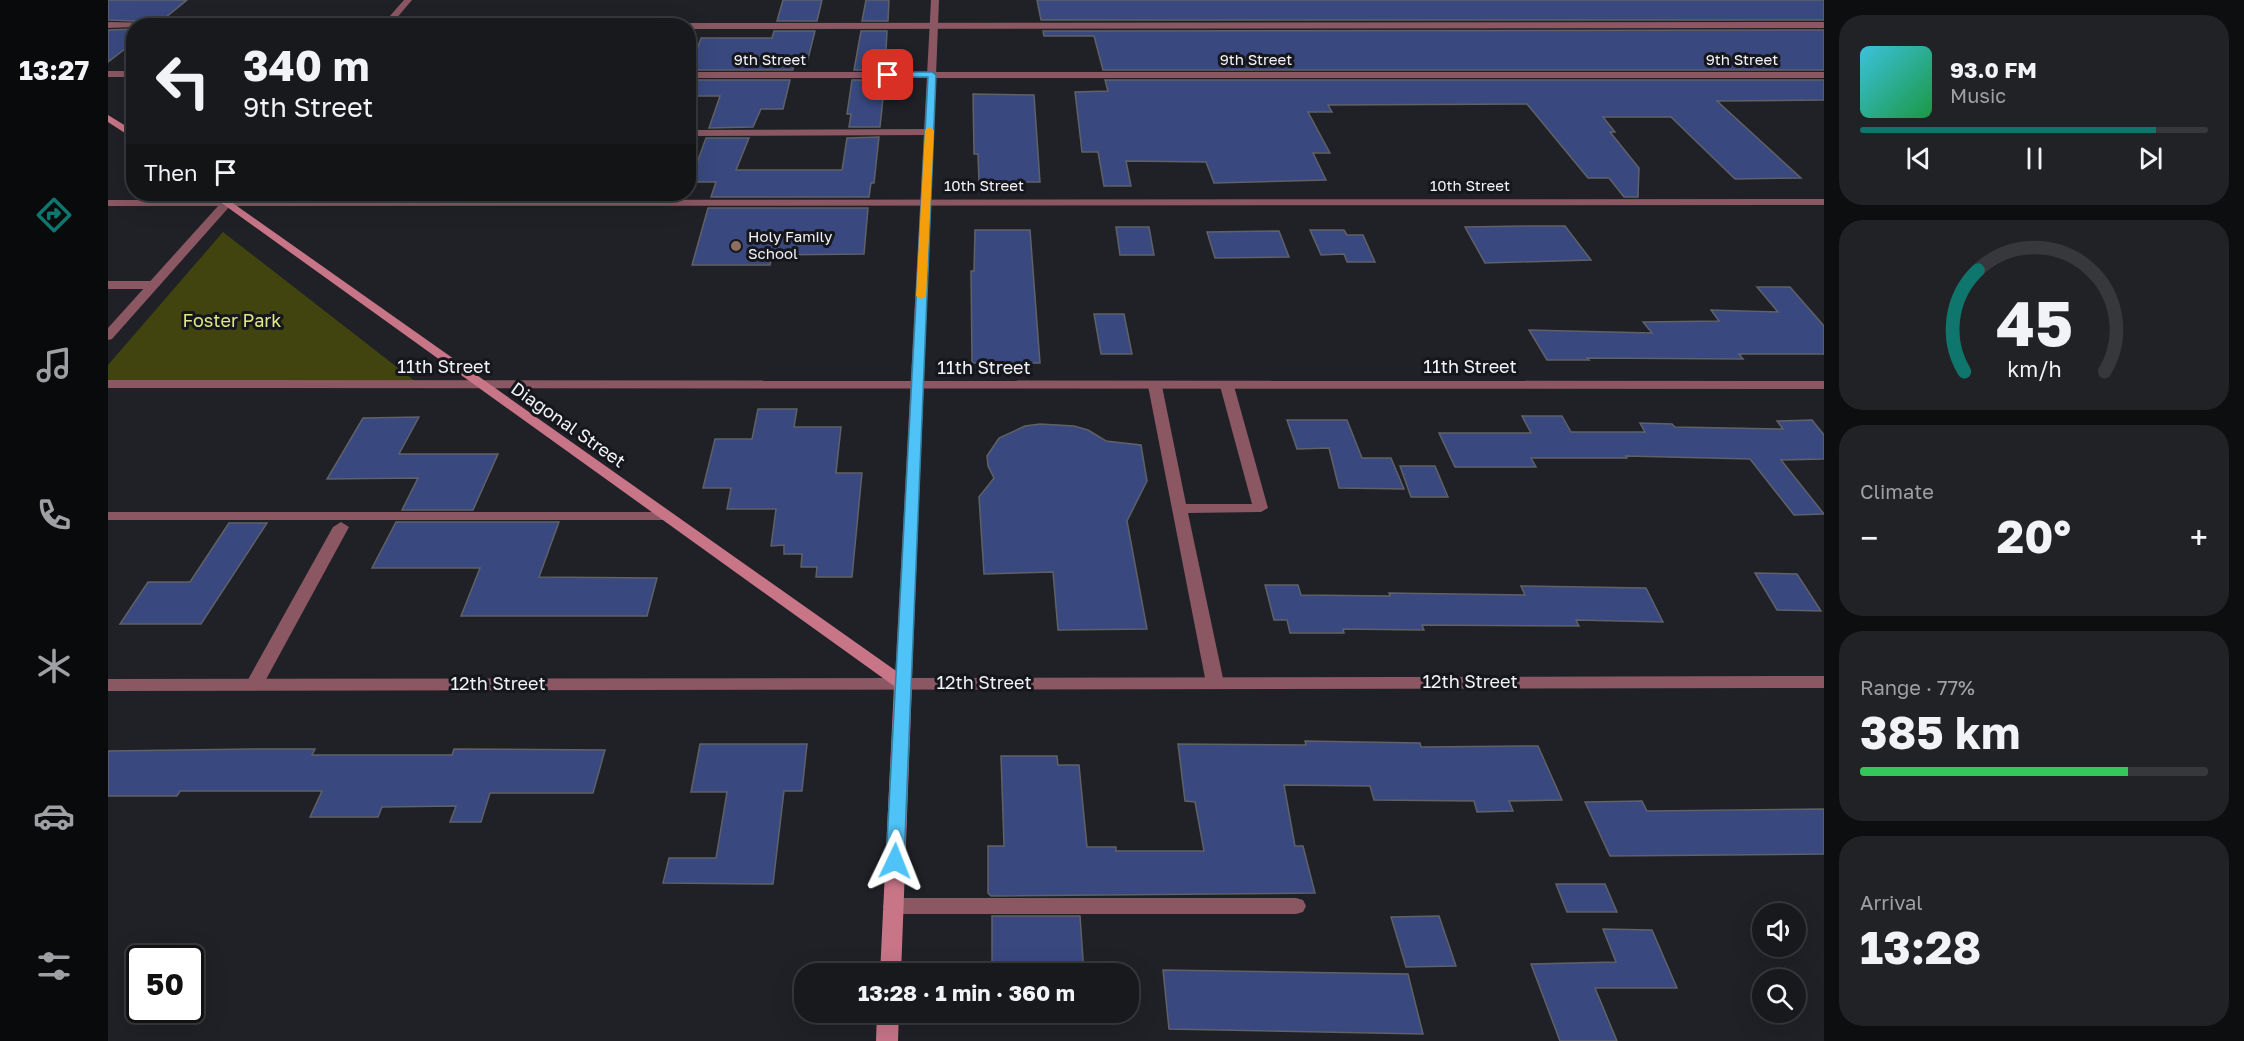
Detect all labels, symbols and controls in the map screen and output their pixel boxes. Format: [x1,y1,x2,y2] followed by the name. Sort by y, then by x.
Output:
[243,40,369,90] text: 340 m
[144,42,222,120] icon: left
[862,49,913,100] pin
[734,50,806,68] street label: 9th Street
[1220,50,1292,68] street label: 9th Street
[1706,50,1778,68] street label: 9th Street
[19,54,89,86] text: 13:27
[1950,56,2037,83] text: 93.0 FM
[871,58,904,91] icon: arrive
[1950,83,2006,107] text: Music
[243,91,373,123] text: 9th Street
[1902,142,1935,175] icon: previous
[2018,142,2051,175] icon: pause
[2134,142,2167,175] icon: next
[209,156,242,189] icon: arrive
[144,159,197,186] text: Then
[944,176,1024,194] street label: 10th Street
[1430,176,1510,194] street label: 10th Street
[33,194,75,236] icon: directions
[748,227,833,262] place label: Holy Family School
[729,239,743,253] marker: Holy Family School
[1995,285,2073,360] text: 45
[183,309,282,331] park label: Foster Park
[33,344,75,386] icon: music
[397,355,491,377] street label: 11th Street
[1423,355,1517,377] street label: 11th Street
[937,356,1031,378] street label: 11th Street
[2007,357,2061,383] text: km/h
[507,377,630,472] street label: Diagonal Street
[1860,479,1934,503] text: Climate
[33,494,75,536] icon: phone
[1997,509,2071,563] text: 20°
[1860,518,1878,557] text: −
[2190,518,2208,557] text: +
[33,645,75,687] icon: climate
[1422,670,1518,692] street label: 12th Street
[936,671,1032,693] street label: 12th Street
[450,672,546,694] street label: 12th Street
[1860,675,1975,699] text: Range · 77%
[1860,705,2020,759] text: 385 km
[33,795,75,837] icon: car
[863,829,927,893] position arrow
[1860,890,1923,914] text: Arrival
[1752,903,1806,1023] map controls
[1752,903,1806,957] button: sound
[1860,920,1981,974] text: 13:28
[33,945,75,987] icon: filters
[126,945,204,1023] speed limit sign: 50
[1752,969,1806,1023] button: search
[858,979,1075,1006] text: 13:28 · 1 min · 360 m

